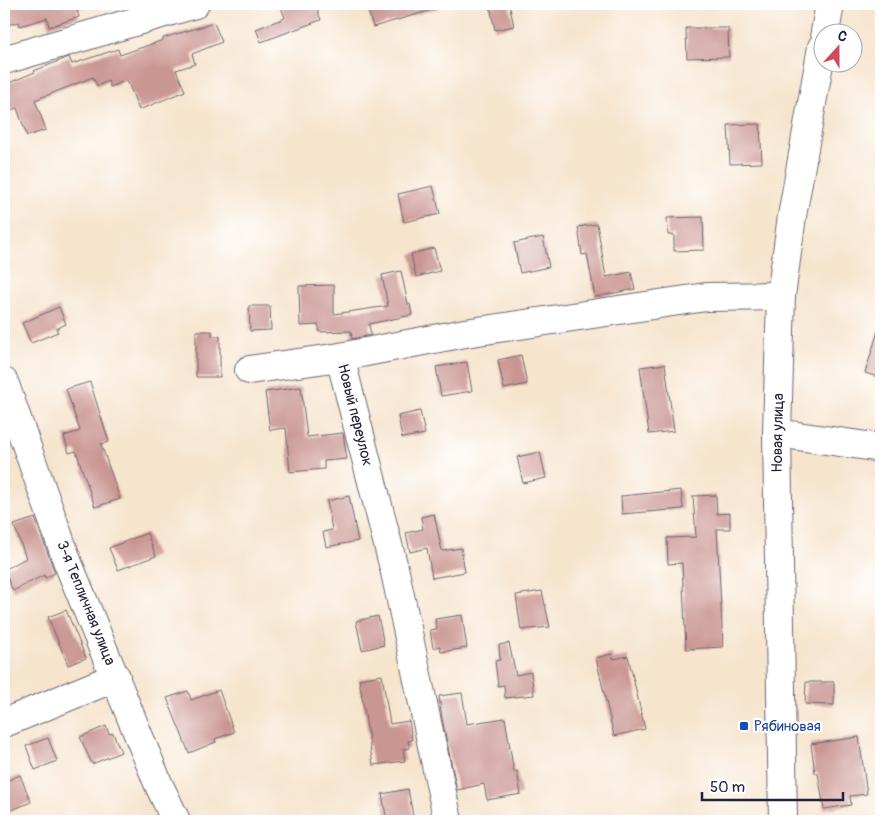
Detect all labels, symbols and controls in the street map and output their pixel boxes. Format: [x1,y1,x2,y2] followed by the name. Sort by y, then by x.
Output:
[812,22,862,72] north arrow
[835,27,850,46] text: С
[333,362,377,468] street label: Новый переулок
[768,393,788,473] street label: Новая улица
[52,538,120,668] street label: 3-я Тепличная улица
[754,717,821,736] place label: Рябиновая
[738,720,750,732] marker: Рябиновая
[702,770,844,802] scale bar
[710,778,745,797] text: 50 m

